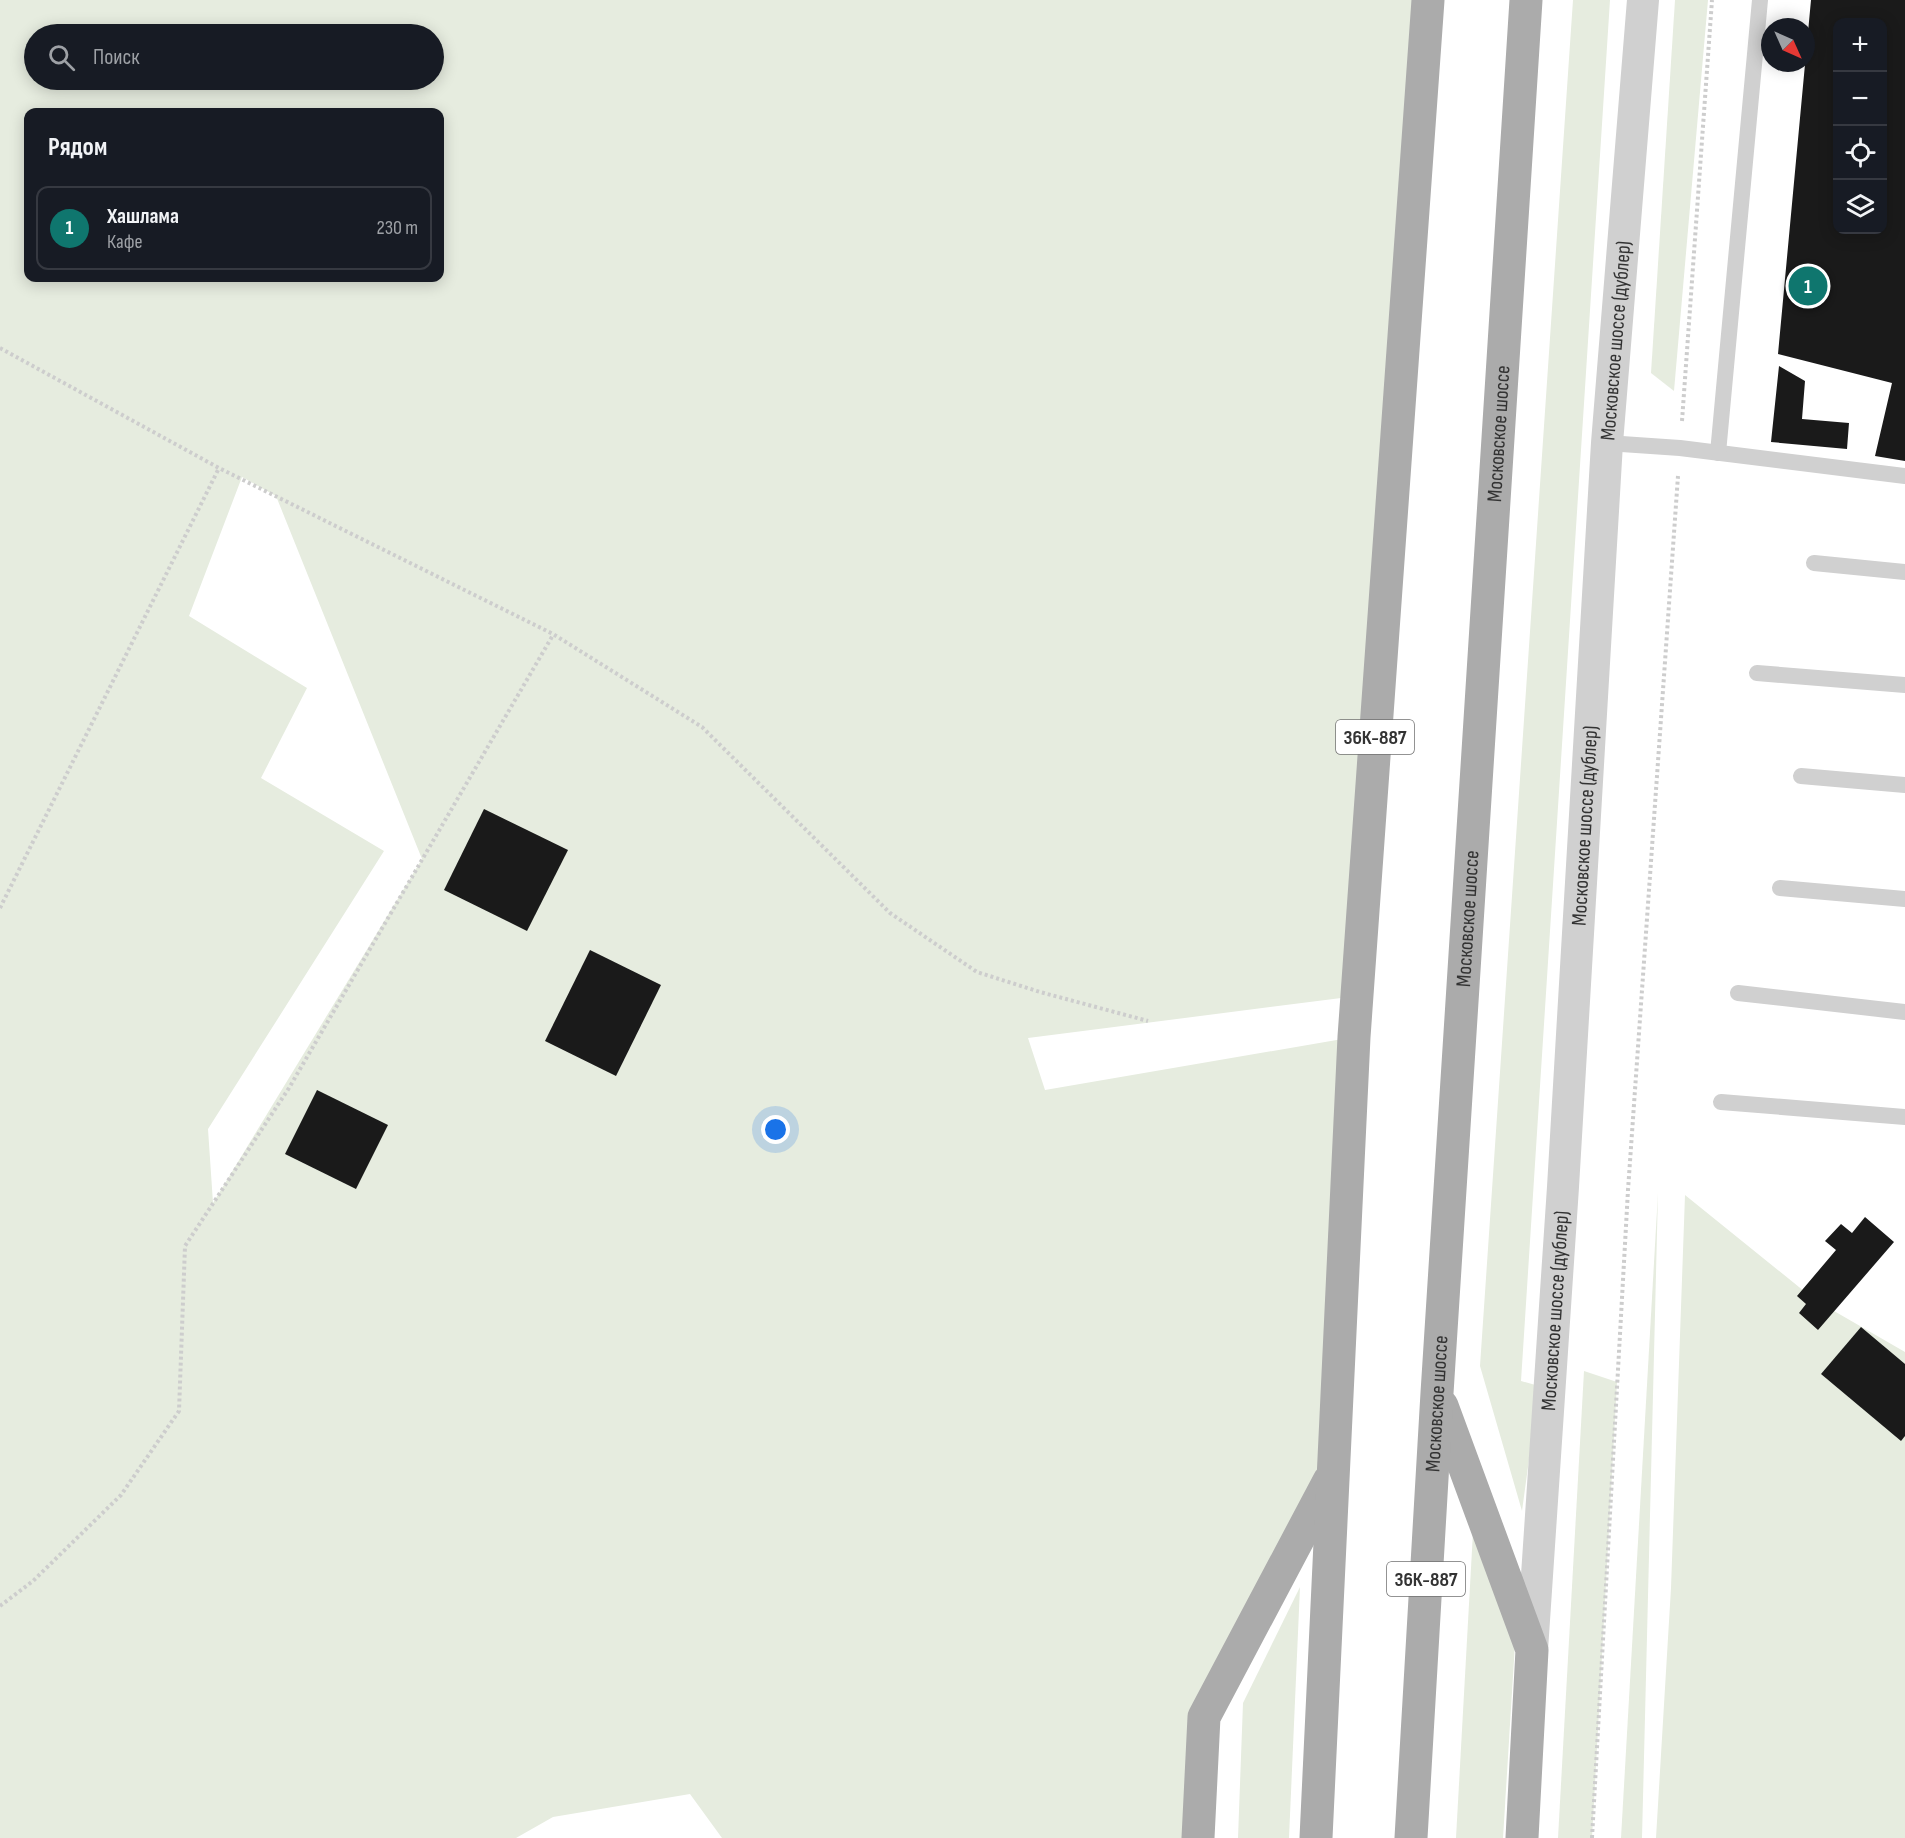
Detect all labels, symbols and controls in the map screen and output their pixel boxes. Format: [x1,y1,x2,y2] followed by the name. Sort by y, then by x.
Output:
[1761,18,1815,72] north arrow
[1833,18,1887,234] map controls
[1833,18,1887,72] button: +
[24,24,444,90] search box
[45,41,78,74] icon: search
[93,44,139,71] text: Поиск
[1833,72,1887,126] button: −
[1833,126,1887,180] button: locate
[48,132,107,163] text: Рядом
[1833,180,1887,234] button: layers
[107,203,179,230] text: Хашлама
[66,216,73,240] text: 1
[376,216,418,240] text: 230 m
[107,230,143,254] text: Кафе
[1595,240,1636,442] street label: Московское шоссе (дублер)
[1788,264,1828,308] pin: 1
[1482,365,1516,503] street label: Московское шоссе
[1336,720,1414,754] road number: 36К-887
[1566,725,1603,926] street label: Московское шоссе (дублер)
[1451,850,1485,988] street label: Московское шоссе
[761,1115,790,1144] your location
[1536,1210,1574,1412] street label: Московское шоссе (дублер)
[1420,1335,1454,1473] street label: Московское шоссе
[1387,1562,1465,1596] road number: 36К-887

